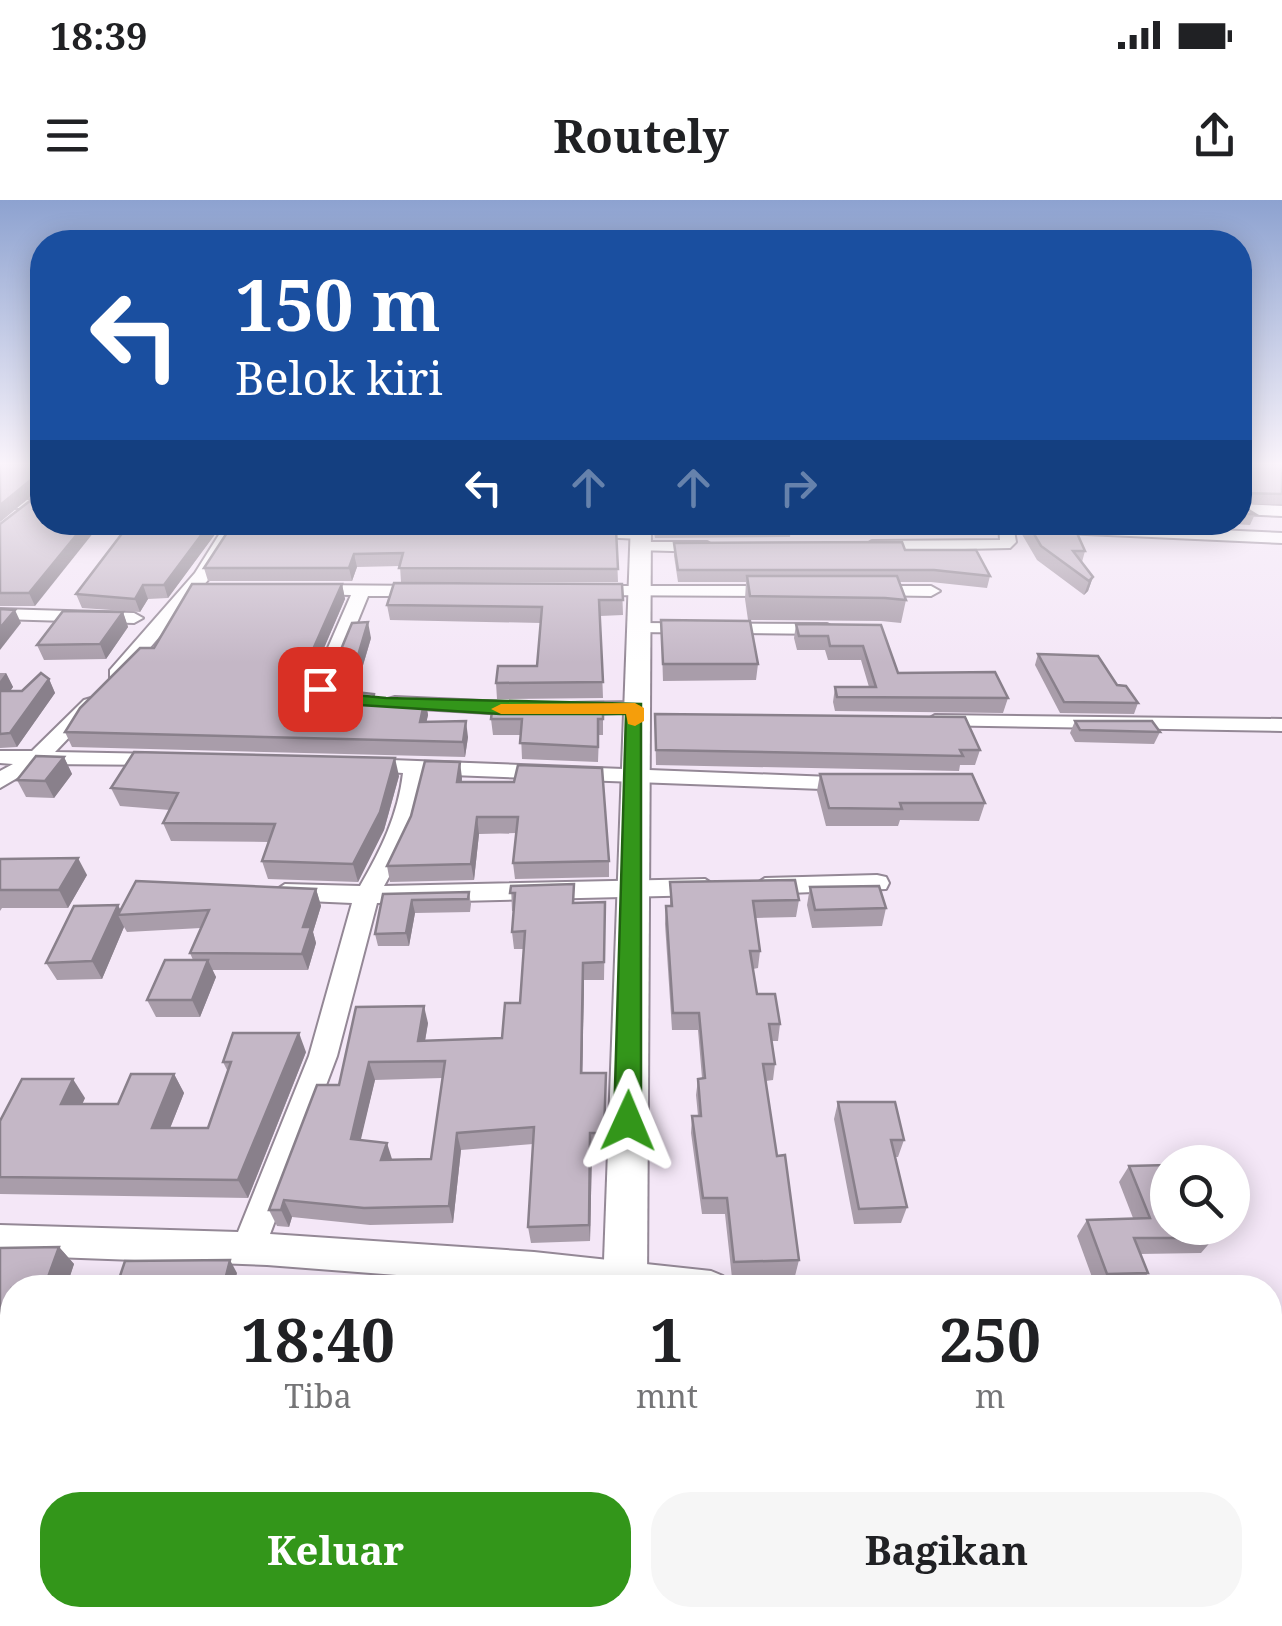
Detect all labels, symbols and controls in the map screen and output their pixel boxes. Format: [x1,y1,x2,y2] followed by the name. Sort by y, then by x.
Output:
[50,9,147,61] text: 18:39
[553,105,729,166] text: Routely
[40,108,95,163] icon: menu
[1187,108,1242,163] icon: share
[235,256,441,352] text: 150 m
[70,270,200,400] icon: left
[235,347,443,408] text: Belok kiri
[456,460,511,515] icon: left
[561,460,616,515] icon: ahead
[666,460,721,515] icon: ahead
[771,460,826,515] icon: right
[278,647,363,732] pin
[293,662,348,717] icon: arrive
[576,1069,680,1173] position arrow
[1150,1145,1250,1245] map controls
[1150,1145,1250,1245] button: search
[241,1298,395,1380] text: 18:40
[650,1298,684,1380] text: 1
[939,1298,1041,1380] text: 250
[284,1374,352,1417] text: Tiba
[636,1374,698,1417] text: mnt
[975,1374,1005,1417] text: m
[40,1492,631,1607] button: Keluar
[651,1492,1242,1607] button: Bagikan

